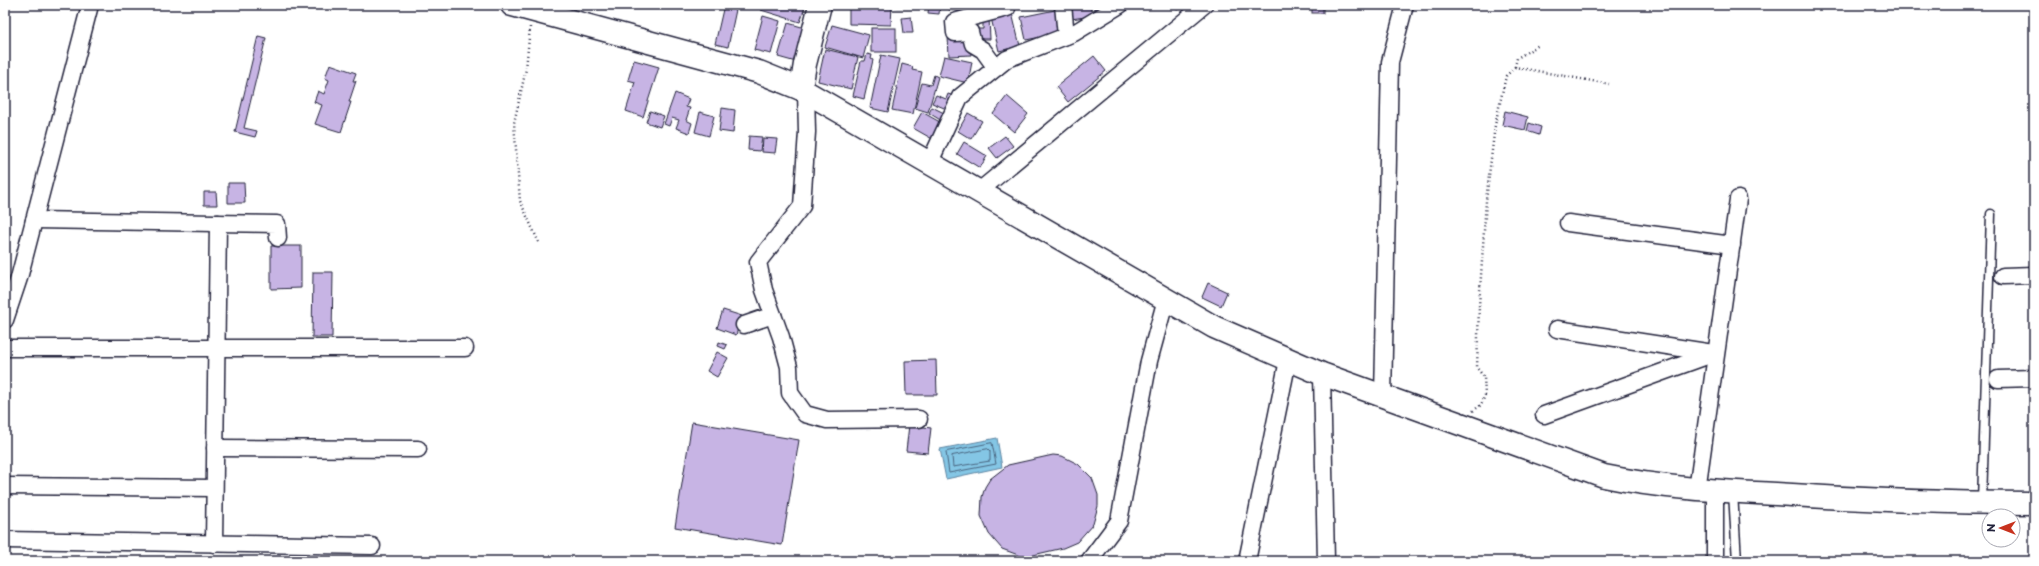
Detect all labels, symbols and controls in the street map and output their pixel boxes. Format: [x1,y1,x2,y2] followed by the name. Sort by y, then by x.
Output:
[1981,508,2021,548] north arrow
[1982,523,1999,532] text: N

